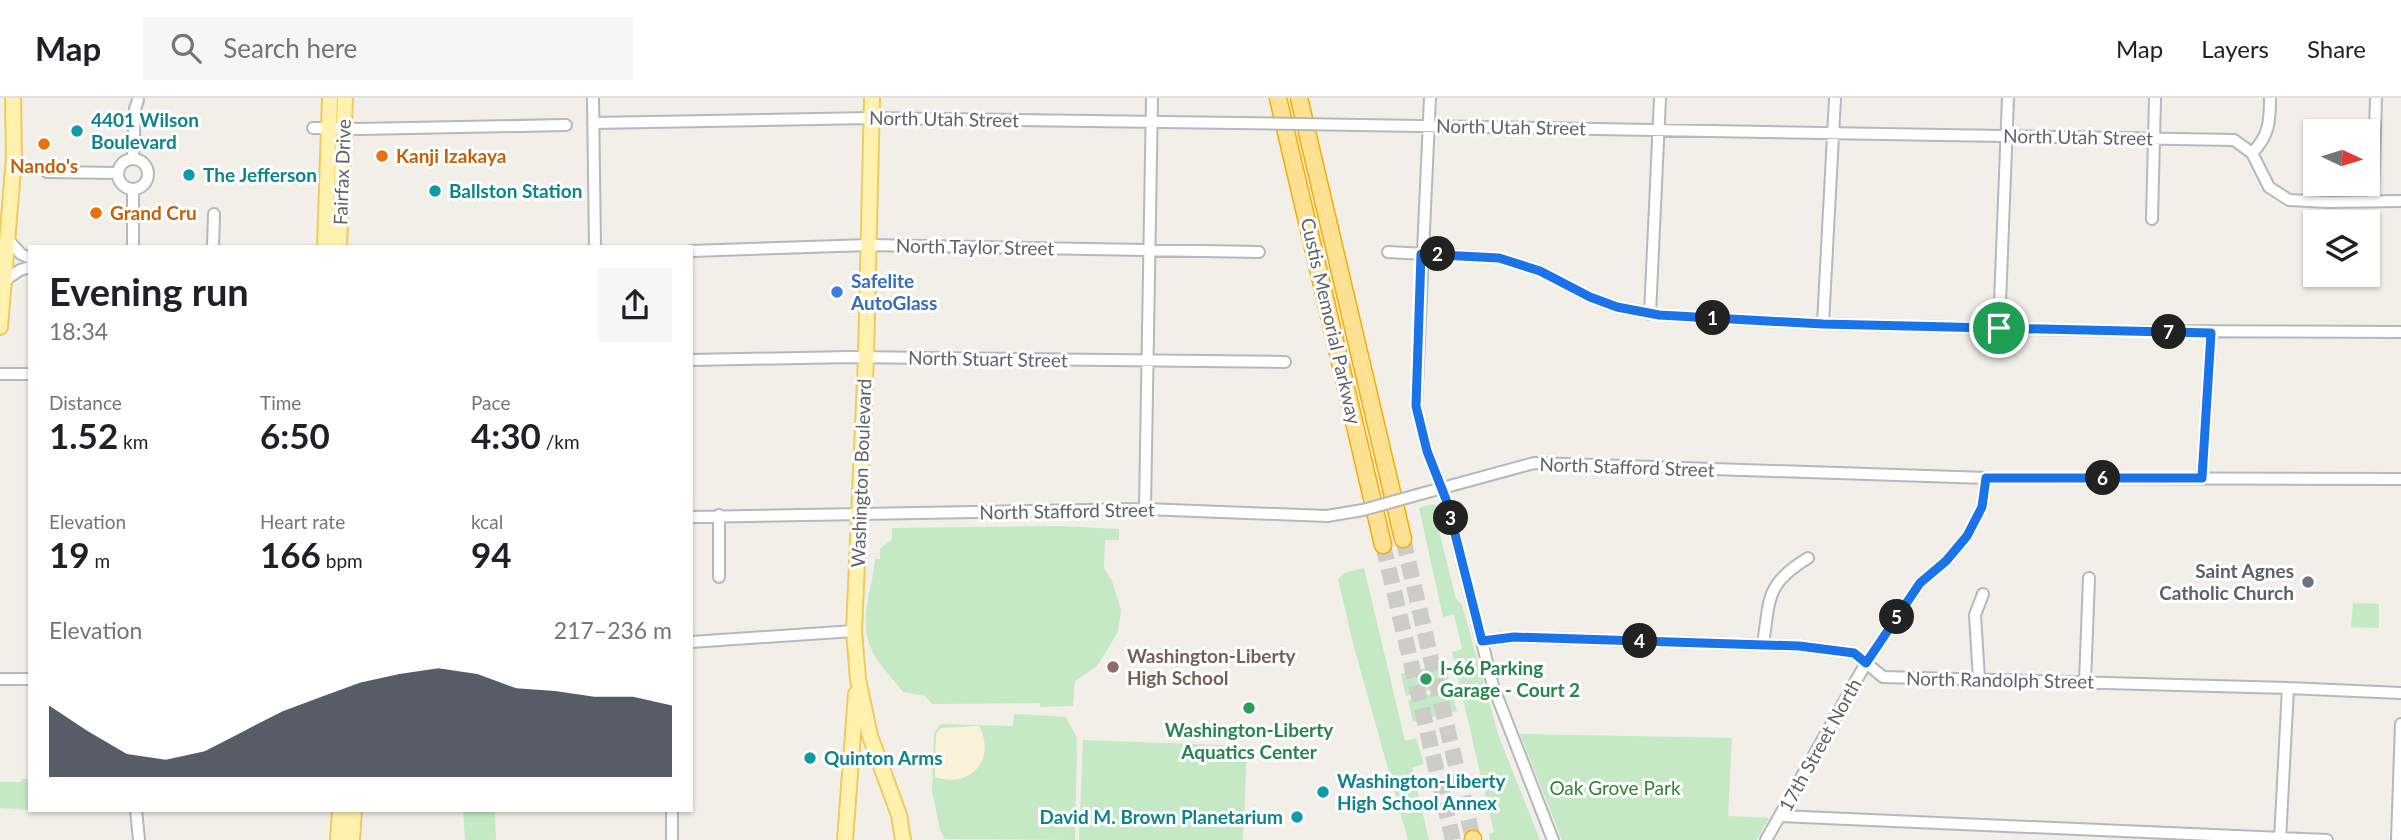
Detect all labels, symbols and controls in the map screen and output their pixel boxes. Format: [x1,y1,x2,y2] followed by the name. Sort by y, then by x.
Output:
[143,17,633,80] search box
[35,28,101,68] text: Map
[167,29,205,67] icon: search
[223,32,357,64] text: Search here
[2116,34,2163,63] text: Map
[2201,34,2269,63] text: Layers
[2307,34,2366,63] text: Share
[869,106,1019,131] street label: North Utah Street
[91,108,199,153] place label: 4401 Wilson Boulevard
[1436,114,1586,139] street label: North Utah Street
[328,119,355,225] street label: Fairfax Drive
[2303,119,2380,196] north arrow
[2303,119,2380,287] map controls
[69,123,85,139] marker: 4401 Wilson Boulevard
[2003,124,2153,149] street label: North Utah Street
[36,136,52,152] marker: Nando's
[396,144,506,167] place label: Kanji Izakaya
[374,148,390,164] marker: Kanji Izakaya
[10,154,78,177] place label: Nando's
[203,163,317,186] place label: The Jefferson
[181,167,197,183] marker: The Jefferson
[449,179,582,202] place label: Ballston Station
[427,183,443,199] marker: Ballston Station
[110,201,197,224] place label: Grand Cru
[88,205,104,221] marker: Grand Cru
[2303,210,2380,287] button: layers
[1297,215,1366,427] street label: Custis Memorial Parkway
[896,234,1055,259] street label: North Taylor Street
[1420,236,1456,272] pin: 2
[1432,242,1443,265] text: 2
[49,268,249,314] text: Evening run
[598,268,672,342] button: share
[850,269,937,314] place label: Safelite AutoGlass
[829,284,845,300] marker: Safelite AutoGlass
[1969,298,2029,358] pin
[1696,300,1730,336] pin: 1
[1707,306,1718,329] text: 1
[1980,309,2018,347] icon: arrive
[2152,314,2186,350] pin: 7
[49,317,108,345] text: 18:34
[2163,320,2174,343] text: 7
[908,346,1068,371] street label: North Stuart Street
[846,378,875,568] street label: Washington Boulevard
[49,391,122,414] text: Distance
[260,391,301,414] text: Time
[471,391,510,414] text: Pace
[49,414,118,456] text: 1.52
[260,414,330,456] text: 6:50
[471,414,541,456] text: 4:30
[118,430,148,453] text: km
[541,430,580,453] text: /km
[1539,452,1715,481] street label: North Stafford Street
[2086,460,2120,496] pin: 6
[2097,466,2108,489] text: 6
[979,497,1155,524] street label: North Stafford Street
[1434,500,1468,536] pin: 3
[1445,506,1456,529] text: 3
[49,510,126,533] text: Elevation
[260,510,345,533] text: Heart rate
[471,510,503,533] text: kcal
[49,533,90,575] text: 19
[260,533,321,575] text: 166
[471,533,512,575] text: 94
[90,549,110,572] text: m
[321,549,363,572] text: bpm
[2159,559,2294,604] place label: Saint Agnes Catholic Church
[2300,574,2316,590] marker: Saint Agnes Catholic Church
[1880,600,1914,634] pin: 5
[1891,605,1902,628] text: 5
[49,616,142,644] text: Elevation
[554,616,672,644] text: 217–236 m
[1622,624,1658,658] pin: 4
[1634,629,1645,652] text: 4
[1127,644,1297,689] place label: Washington-Liberty High School
[1440,656,1580,701] place label: I-66 Parking Garage - Court 2
[1105,659,1121,675] marker: Washington-Liberty High School
[1906,666,2094,693] street label: North Randolph Street
[1418,671,1434,687] marker: I-66 Parking Garage - Court 2
[1773,674,1866,815] street label: 17th Street North
[1241,700,1257,716] marker: Washington-Liberty Aquatics Center
[1165,718,1334,763] place label: Washington-Liberty Aquatics Center
[824,746,942,769] place label: Quinton Arms
[802,750,818,766] marker: Quinton Arms
[1337,769,1507,814] place label: Washington-Liberty High School Annex
[1549,776,1681,799] park label: Oak Grove Park
[1315,784,1331,800] marker: Washington-Liberty High School Annex
[1039,805,1283,828] place label: David M. Brown Planetarium
[1289,809,1305,825] marker: David M. Brown Planetarium

